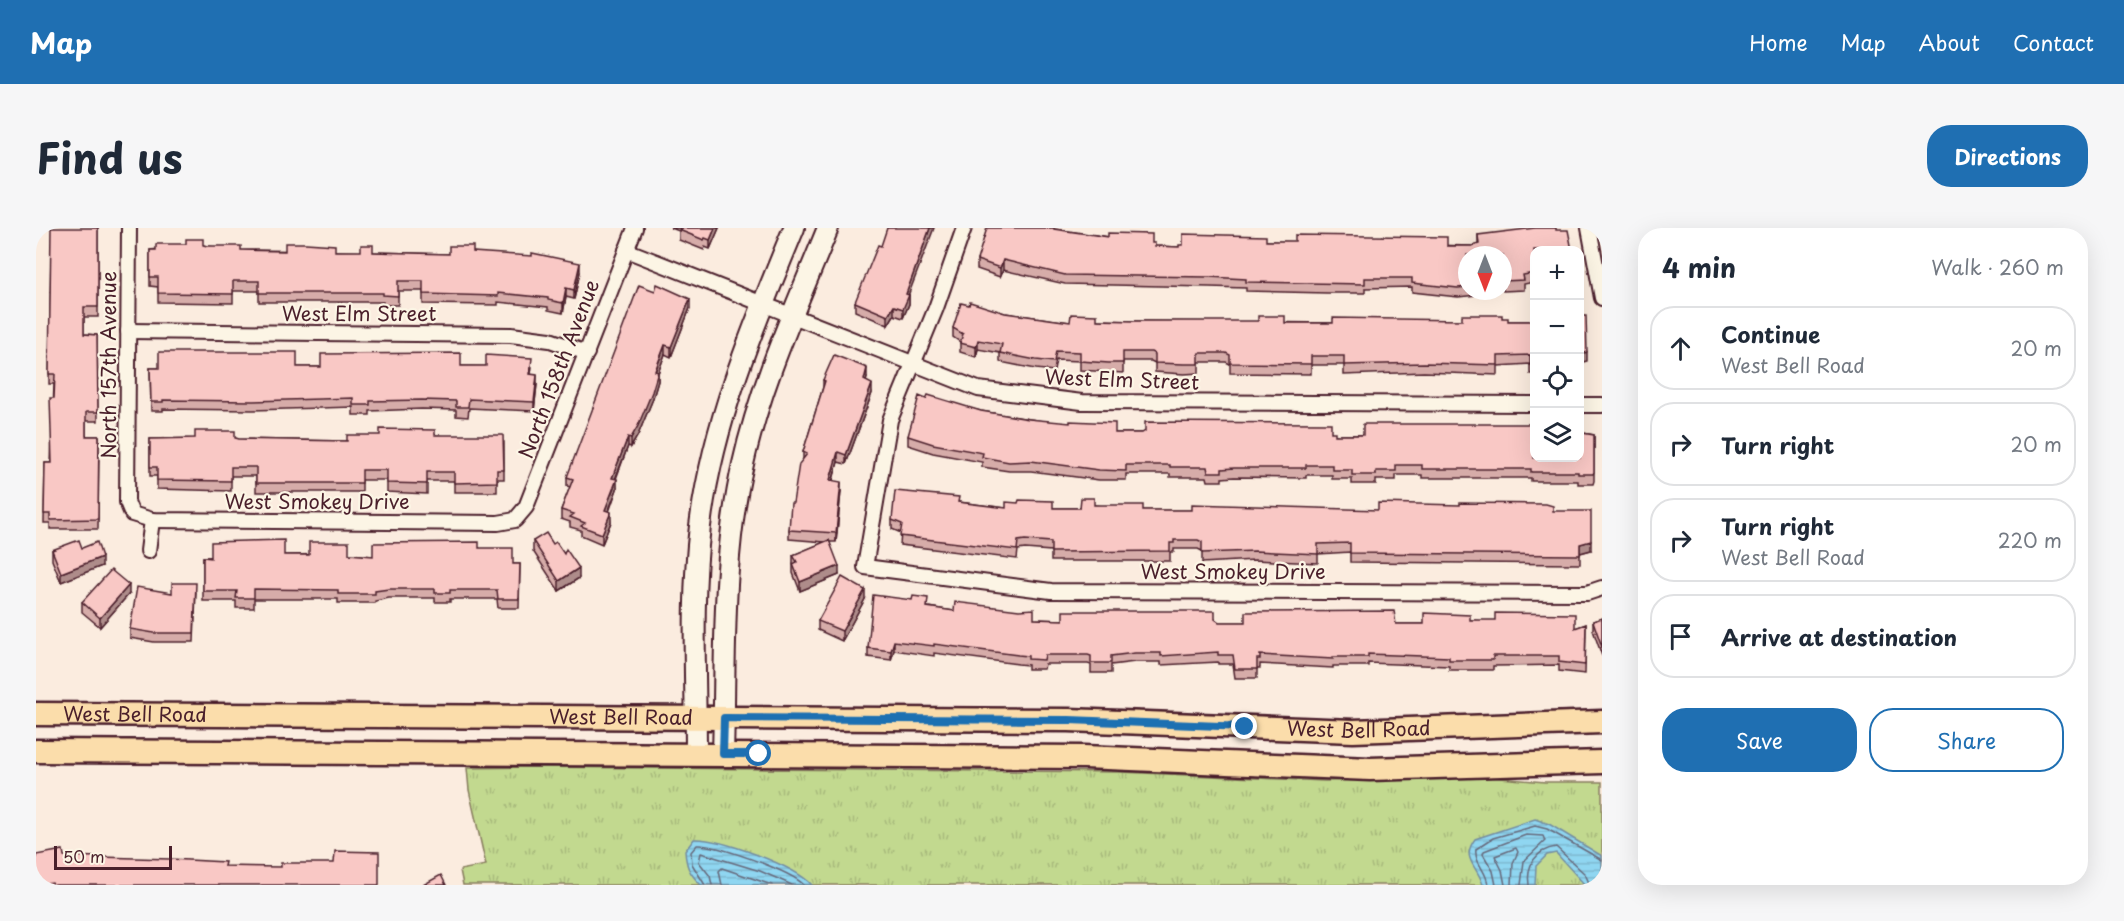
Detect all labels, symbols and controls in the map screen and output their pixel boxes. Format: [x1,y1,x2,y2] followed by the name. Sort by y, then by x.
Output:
[30,21,92,64] text: Map
[1749,26,1808,58] text: Home
[1841,26,1886,58] text: Map
[1919,26,1980,58] text: About
[2013,26,2094,58] text: Contact
[36,125,183,188] text: Find us
[1927,125,2088,187] button: Directions
[1458,246,1512,300] north arrow
[1530,246,1584,462] map controls
[1530,246,1584,300] button: +
[1662,248,1736,287] text: 4 min
[1931,252,2064,282] text: Walk · 260 m
[93,271,123,459] street label: North 157th Avenue
[510,275,606,463] street label: North 158th Avenue
[282,298,436,328] street label: West Elm Street
[1530,300,1584,354] button: −
[1721,317,1820,350] text: Continue
[1664,332,1697,365] icon: ahead
[2010,333,2062,363] text: 20 m
[1721,350,1865,380] text: West Bell Road
[1530,354,1584,408] button: locate
[1044,361,1200,397] street label: West Elm Street
[1530,408,1584,462] button: layers
[1664,428,1697,461] icon: right
[1721,428,1834,461] text: Turn right
[2010,429,2062,459] text: 20 m
[224,486,410,516] street label: West Smokey Drive
[1721,509,1834,542] text: Turn right
[1664,524,1697,557] icon: right
[1998,525,2062,555] text: 220 m
[1721,542,1865,572] text: West Bell Road
[1140,556,1326,586] street label: West Smokey Drive
[1664,620,1697,653] icon: arrive
[1721,620,1957,653] text: Arrive at destination
[63,698,207,729] street label: West Bell Road
[549,701,693,732] street label: West Bell Road
[1662,708,1857,772] button: Save
[1869,708,2064,772] button: Share
[1286,712,1431,745] street label: West Bell Road
[1231,713,1257,739] route end
[745,740,771,766] route start
[54,843,172,870] scale bar
[63,844,104,868] text: 50 m

